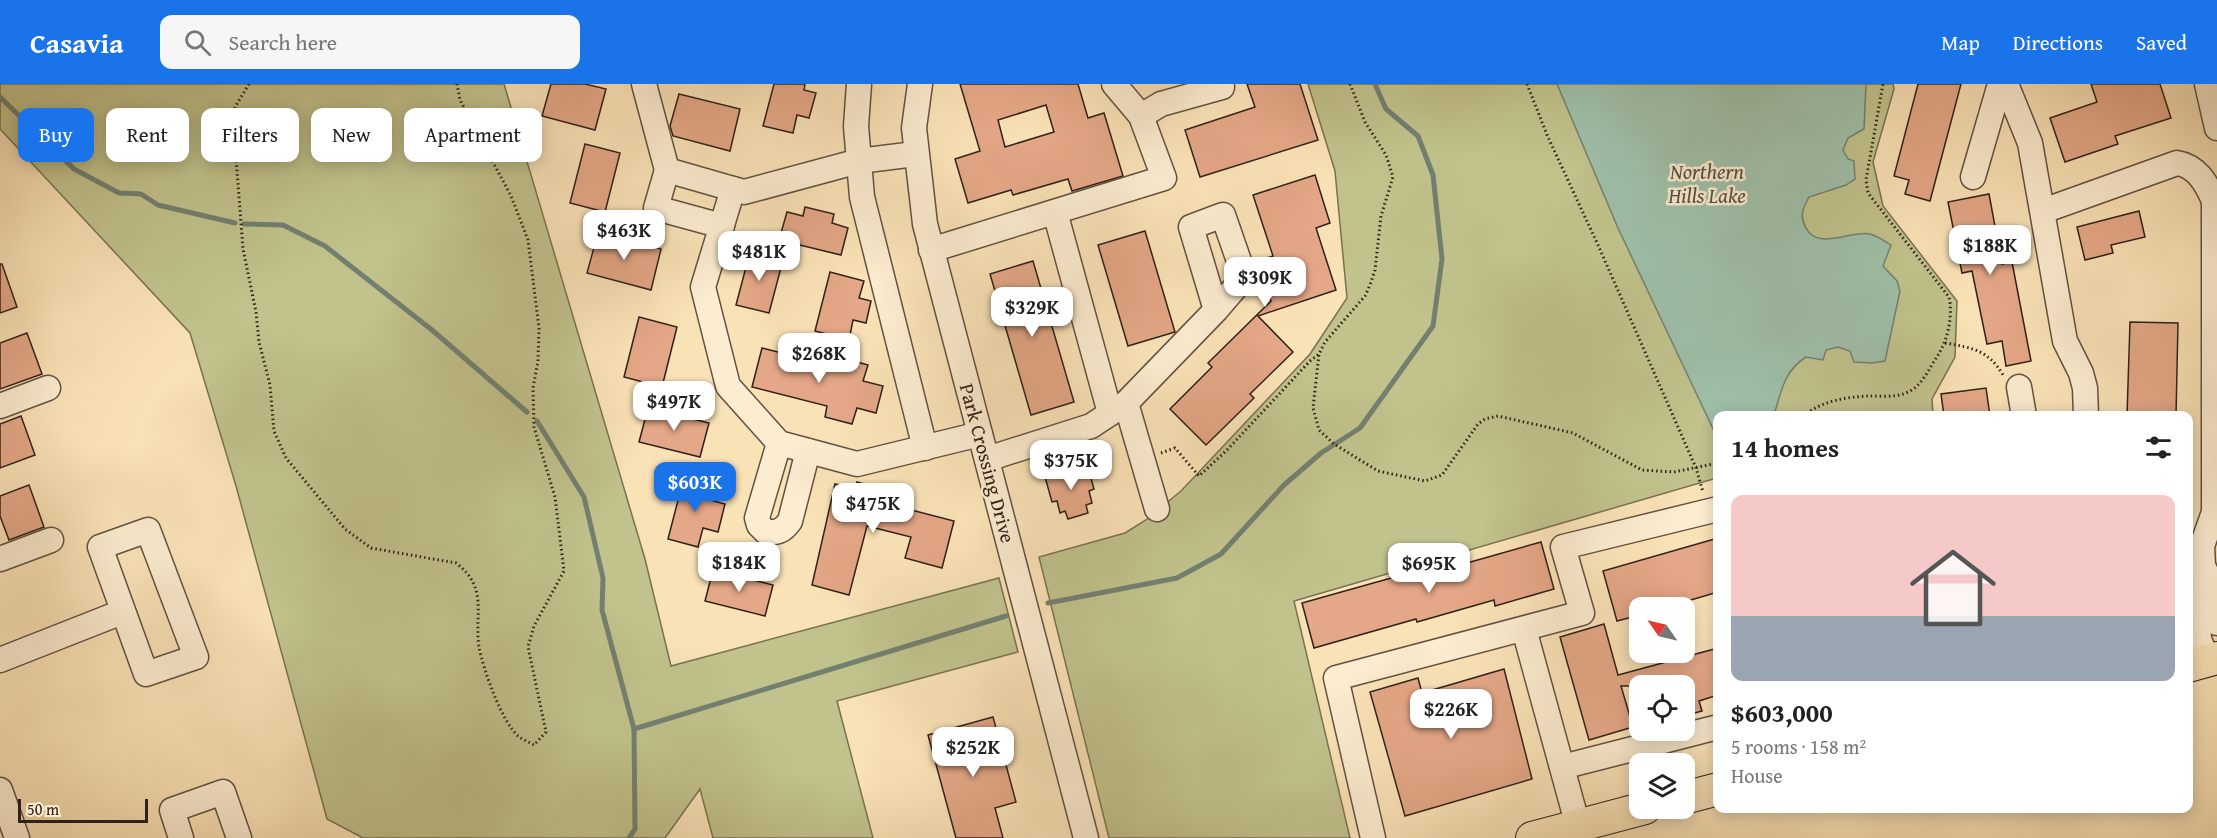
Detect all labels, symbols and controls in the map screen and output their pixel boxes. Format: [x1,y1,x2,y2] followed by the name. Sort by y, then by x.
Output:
[160,15,580,69] search box
[30,22,124,63] text: Casavia
[181,26,214,59] icon: search
[229,26,337,58] text: Search here
[1941,27,1980,58] text: Map
[2013,27,2103,58] text: Directions
[2136,27,2187,58] text: Saved
[18,108,94,162] chip: Buy
[106,108,189,162] chip: Rent
[201,108,299,162] chip: Filters
[311,108,392,162] chip: New
[404,108,542,162] chip: Apartment
[1667,156,1746,211] water label: Northern Hills Lake
[582,210,666,261] pin: $463K
[597,215,651,244] text: $463K
[1948,225,2032,276] pin: $188K
[1963,230,2017,259] text: $188K
[717,231,801,282] pin: $481K
[732,236,786,265] text: $481K
[1223,257,1307,308] pin: $309K
[1238,262,1292,291] text: $309K
[990,287,1074,338] pin: $329K
[1005,292,1059,321] text: $329K
[777,333,861,384] pin: $268K
[792,338,846,367] text: $268K
[953,380,1023,546] street label: Park Crossing Drive
[632,381,716,432] pin: $497K
[647,386,701,415] text: $497K
[1731,428,1839,467] text: 14 homes
[2142,431,2175,464] icon: filters
[1029,440,1113,491] pin: $375K
[1044,445,1098,474] text: $375K
[653,462,737,513] pin: $603K
[668,467,722,496] text: $603K
[831,483,915,534] pin: $475K
[846,488,900,517] text: $475K
[1899,534,2007,642] icon: home
[697,542,781,593] pin: $184K
[1387,543,1471,594] pin: $695K
[712,547,766,576] text: $184K
[1402,548,1456,577] text: $695K
[1629,597,1695,663] north arrow
[1629,597,1695,819] map controls
[1629,675,1695,741] button: locate
[1409,689,1493,740] pin: $226K
[1731,693,1833,732] text: $603,000
[1424,694,1478,723] text: $226K
[931,727,1015,778] pin: $252K
[946,732,1000,761] text: $252K
[1731,732,1866,761] text: 5 rooms · 158 m²
[1629,753,1695,819] button: layers
[1731,761,1783,790] text: House
[18,796,148,824] scale bar
[27,797,59,821] text: 50 m

